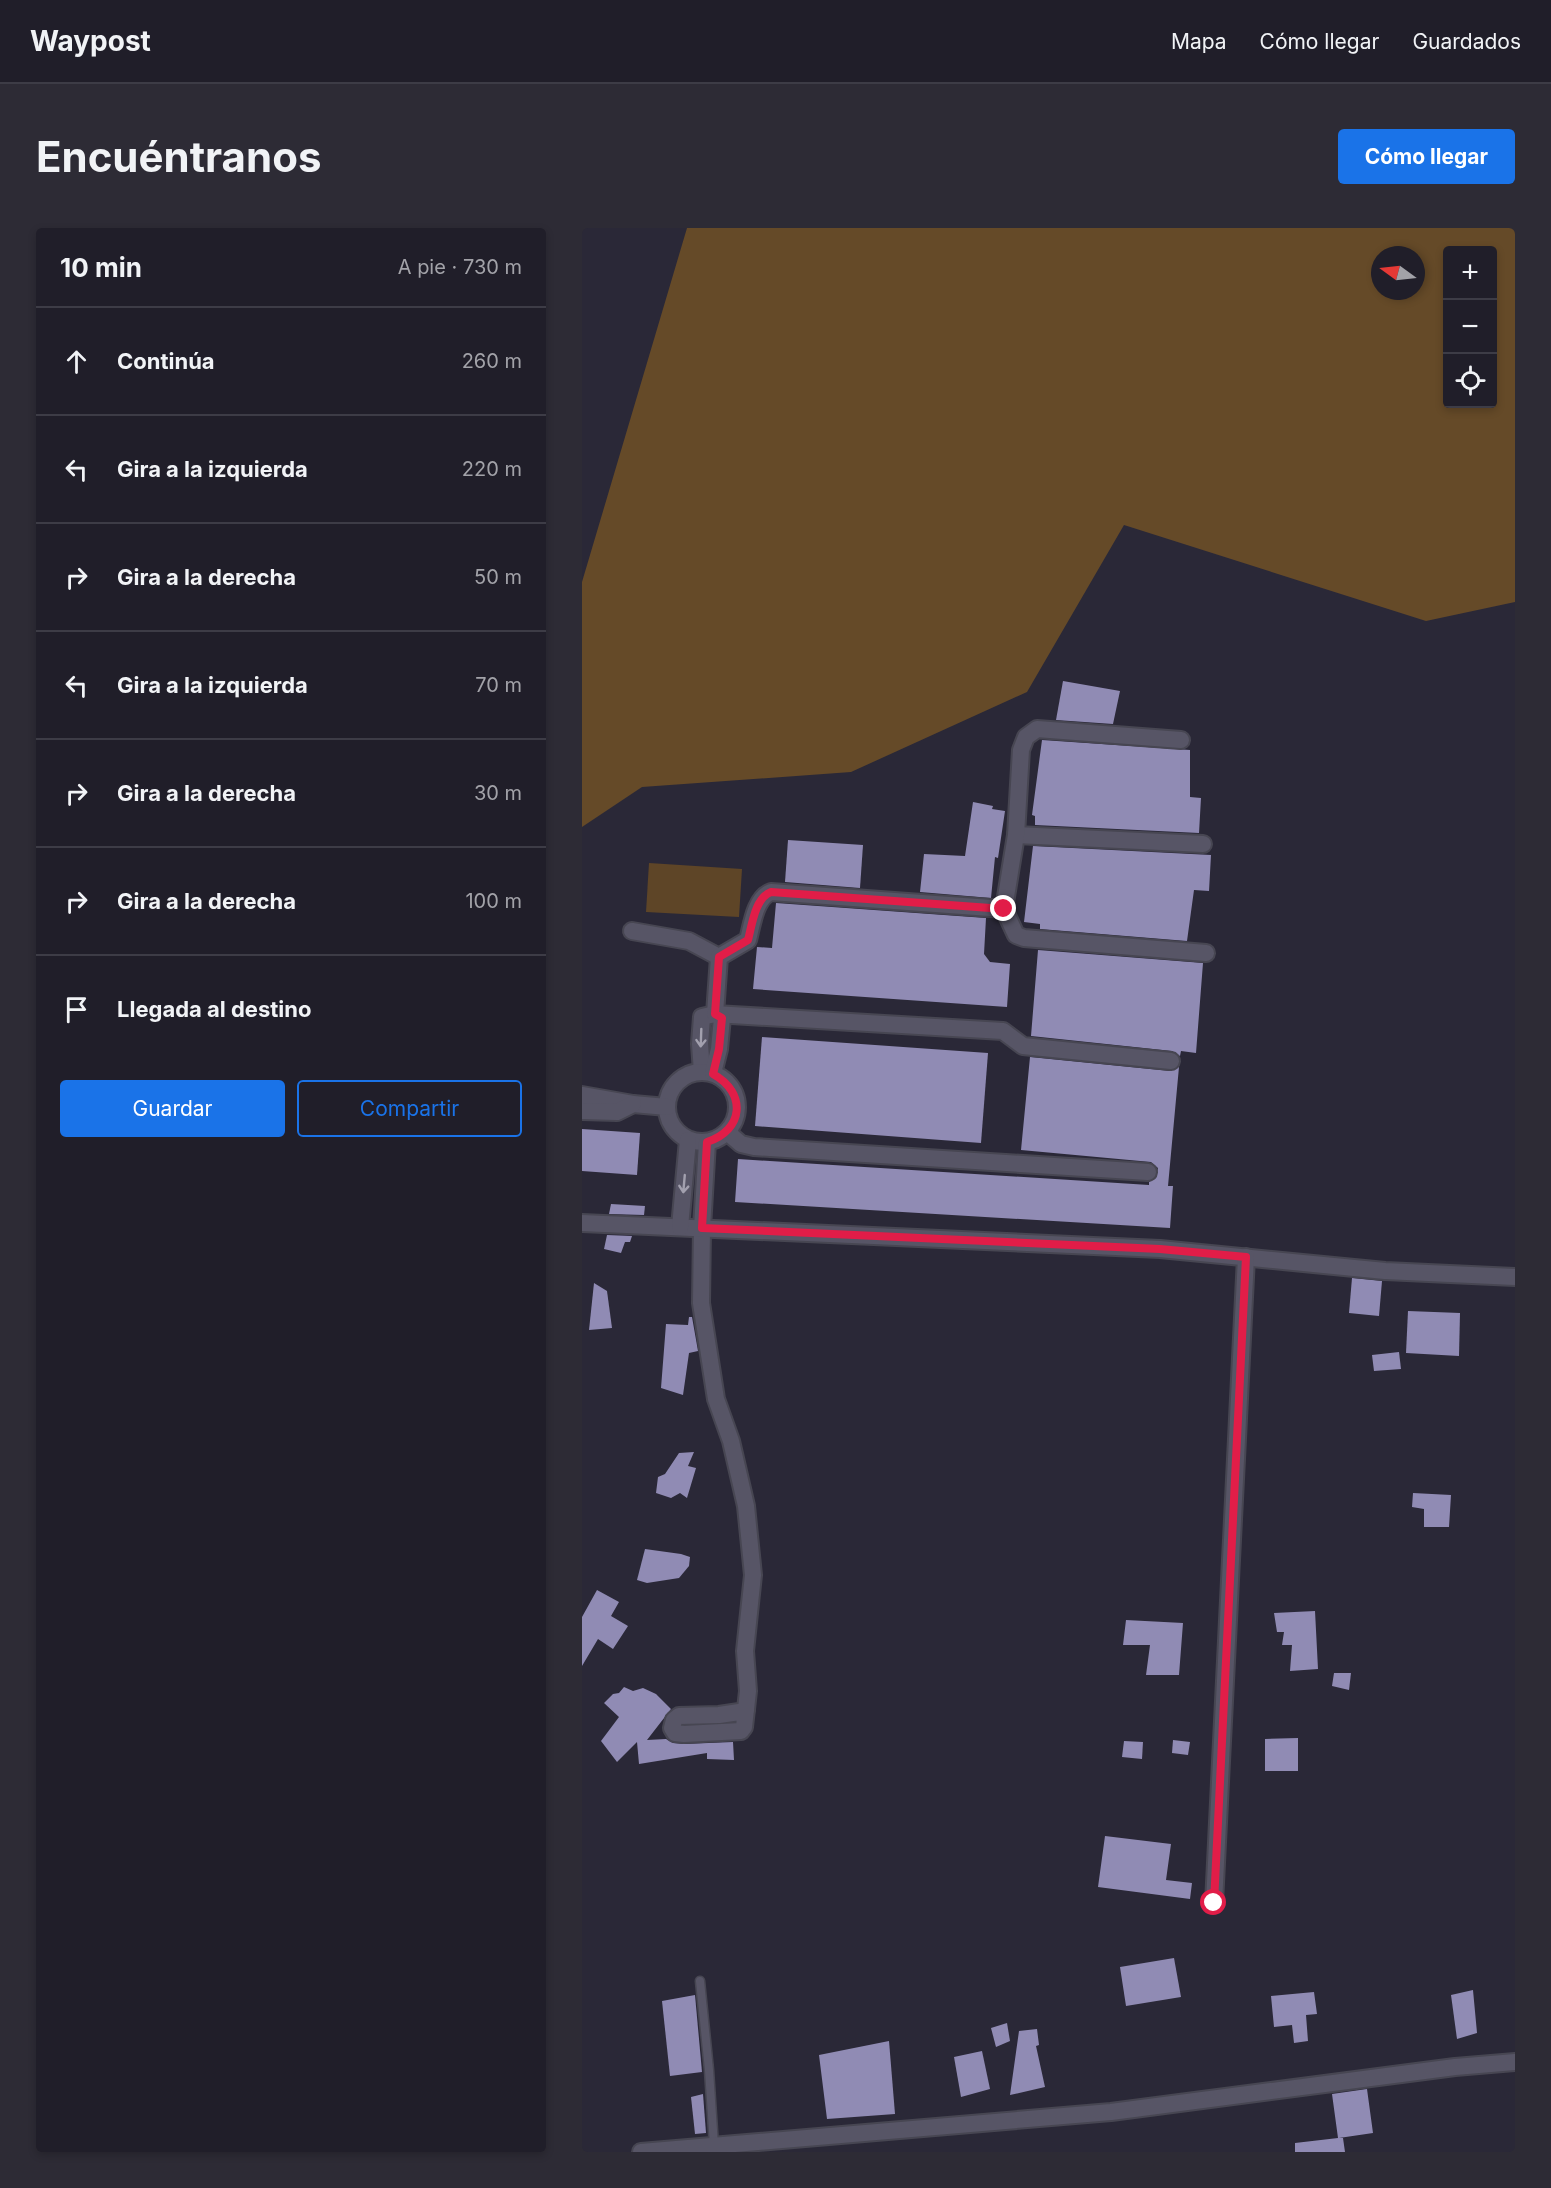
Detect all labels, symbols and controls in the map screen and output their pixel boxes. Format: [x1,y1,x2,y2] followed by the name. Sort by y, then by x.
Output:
[30,24,151,58] text: Waypost
[1171,29,1227,54] text: Mapa
[1260,29,1379,54] text: Cómo llegar
[1412,29,1521,54] text: Guardados
[1338,129,1515,184] button: Cómo llegar
[36,131,321,182] text: Encuéntranos
[1371,246,1425,300] north arrow
[1443,246,1497,408] map controls
[1443,246,1497,300] button: +
[60,252,142,283] text: 10 min
[398,255,522,279] text: A pie · 730 m
[1443,300,1497,354] button: −
[60,345,93,378] icon: ahead
[117,348,215,374] text: Continúa
[462,349,522,373] text: 260 m
[1443,354,1497,408] button: locate
[60,453,93,486] icon: left
[117,456,308,482] text: Gira a la izquierda
[462,457,522,481] text: 220 m
[60,561,93,594] icon: right
[117,564,296,590] text: Gira a la derecha
[474,565,522,589] text: 50 m
[60,669,93,702] icon: left
[117,672,308,698] text: Gira a la izquierda
[475,673,522,697] text: 70 m
[60,777,93,810] icon: right
[117,780,296,806] text: Gira a la derecha
[474,781,522,805] text: 30 m
[60,885,93,918] icon: right
[117,888,296,914] text: Gira a la derecha
[465,889,522,913] text: 100 m
[990,895,1016,921] route end
[60,993,93,1026] icon: arrive
[117,996,311,1022] text: Llegada al destino
[695,1027,707,1047] one-way arrow
[60,1080,285,1137] button: Guardar
[297,1080,522,1137] button: Compartir
[678,1173,689,1193] one-way arrow
[1200,1889,1226,1915] route start

